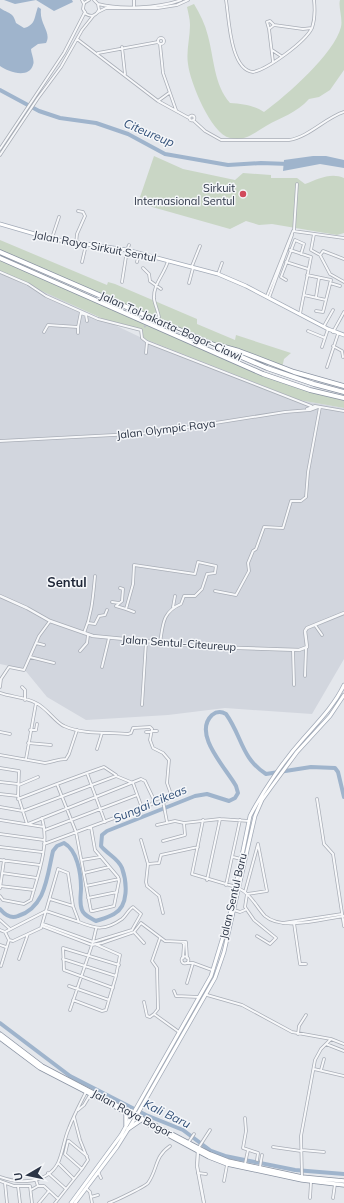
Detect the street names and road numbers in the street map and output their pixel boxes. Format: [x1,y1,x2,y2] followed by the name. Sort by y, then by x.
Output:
[32,227,158,265] street label: Jalan Raya Sirkuit Sentul
[98,288,244,364] street label: Jalan Tol Jakarta–Bogor–Ciawi
[116,416,216,442] street label: Jalan Olympic Raya
[121,632,237,654] street label: Jalan Sentul-Citeureup
[216,851,250,941] street label: Jalan Sentul Baru
[90,1086,174,1140] street label: Jalan Raya Bogor

